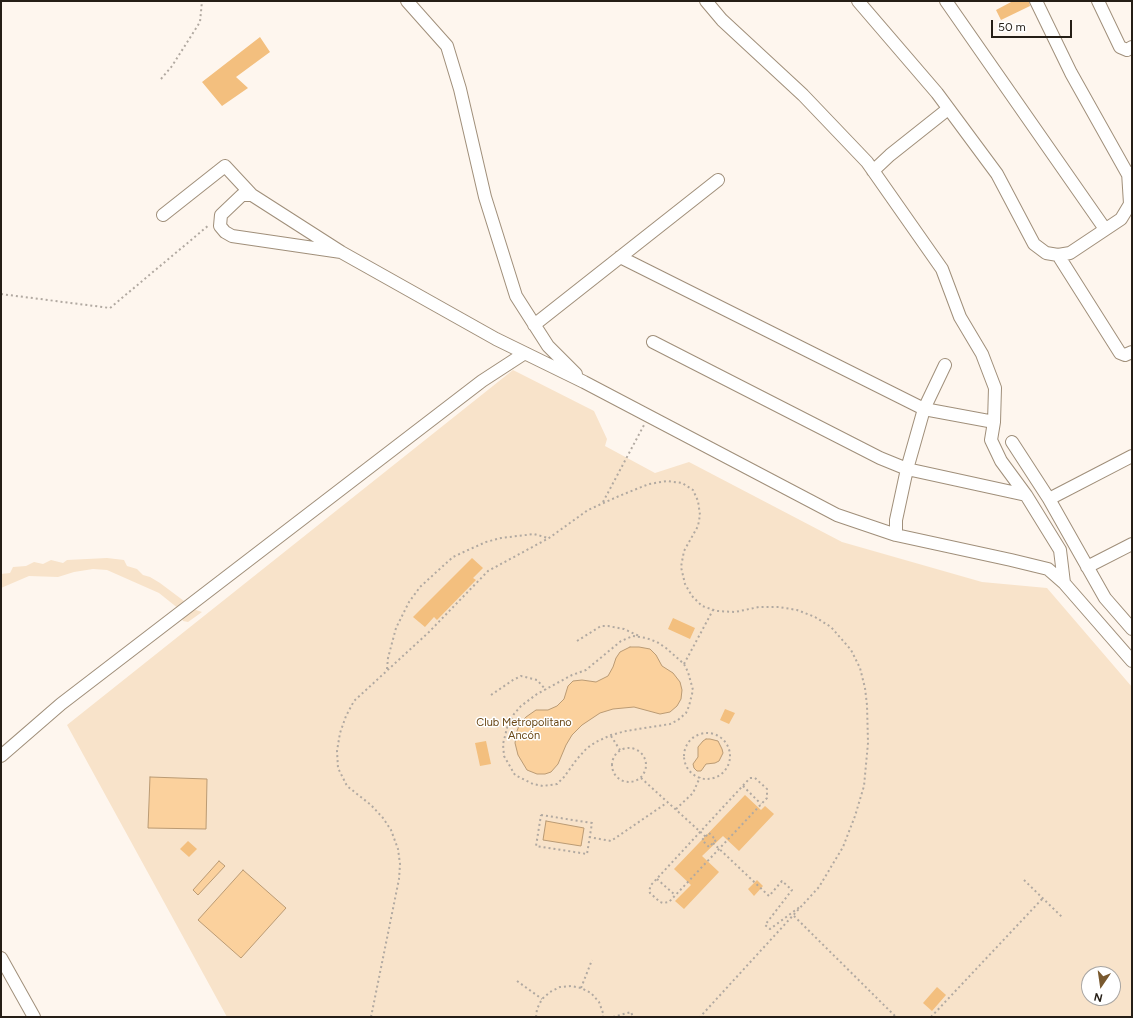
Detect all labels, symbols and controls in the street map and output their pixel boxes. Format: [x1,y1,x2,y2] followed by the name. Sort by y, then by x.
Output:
[993,12,1074,38] scale bar
[998,20,1026,34] text: 50 m
[476,716,572,742] park label: Club Metropolitano Ancón
[1081,966,1121,1006] north arrow
[1093,990,1104,1004] text: N

